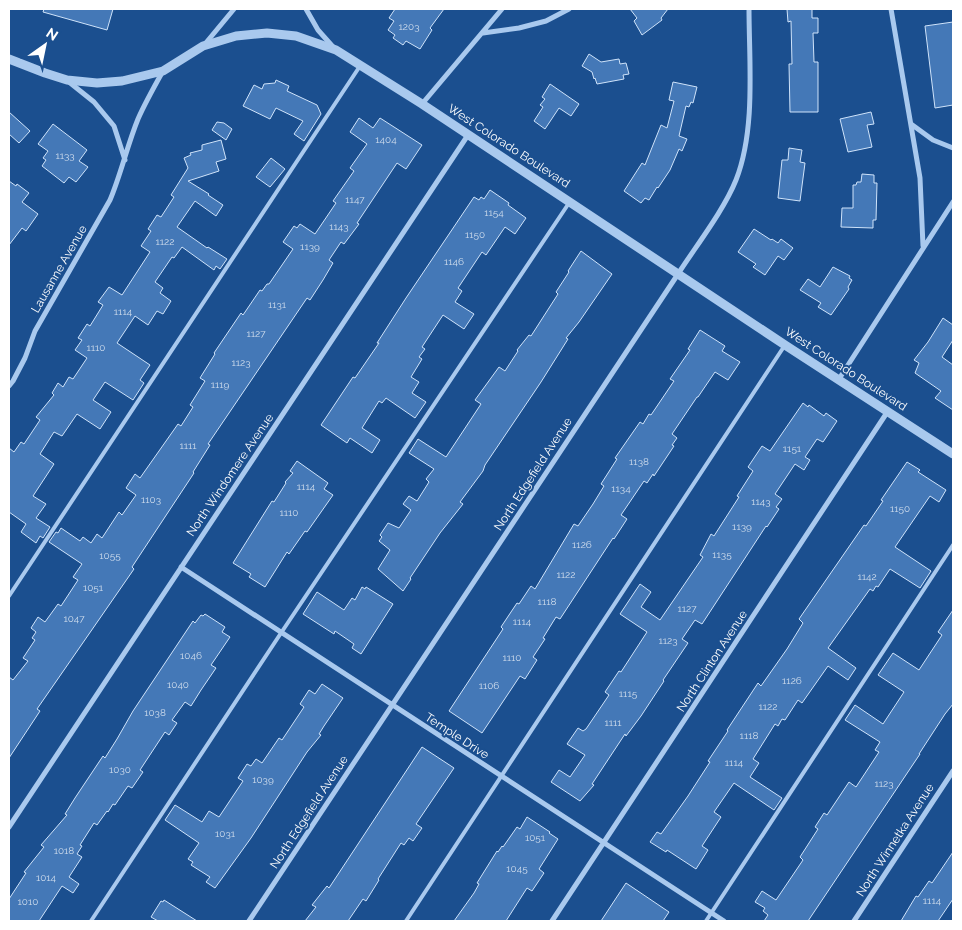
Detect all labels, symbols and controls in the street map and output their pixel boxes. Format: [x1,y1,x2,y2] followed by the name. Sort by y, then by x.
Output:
[20,20,70,70] north arrow
[399,21,419,32] house number: 1203
[43,24,61,44] text: N
[445,101,573,191] street label: West Colorado Boulevard
[375,134,397,145] house number: 1404
[55,150,75,161] house number: 1133
[345,194,365,205] house number: 1147
[484,207,504,218] house number: 1154
[329,221,349,232] house number: 1143
[28,223,90,315] street label: Lausanne Avenue
[465,229,485,240] house number: 1150
[156,236,174,247] house number: 1122
[300,241,320,252] house number: 1139
[444,256,464,267] house number: 1146
[268,299,287,310] house number: 1131
[114,306,133,317] house number: 1114
[782,324,910,414] street label: West Colorado Boulevard
[246,328,266,339] house number: 1127
[87,342,105,353] house number: 1110
[231,357,251,368] house number: 1123
[211,379,229,390] house number: 1119
[184,411,276,539] street label: North Windomere Avenue
[491,415,575,533] street label: North Edgefield Avenue
[179,440,197,451] house number: 1111
[783,443,802,454] house number: 1151
[629,456,649,467] house number: 1138
[297,481,316,492] house number: 1114
[611,483,631,494] house number: 1134
[141,494,161,505] house number: 1103
[751,496,771,507] house number: 1143
[890,503,910,514] house number: 1150
[280,507,298,518] house number: 1110
[732,521,752,532] house number: 1139
[572,539,592,550] house number: 1126
[712,549,732,560] house number: 1135
[99,550,121,561] house number: 1055
[557,569,575,580] house number: 1122
[857,571,877,582] house number: 1142
[83,582,104,593] house number: 1051
[538,596,556,607] house number: 1118
[677,603,697,614] house number: 1127
[674,607,750,715] street label: North Clinton Avenue
[63,613,85,624] house number: 1047
[513,616,532,627] house number: 1114
[658,635,678,646] house number: 1123
[180,650,202,661] house number: 1046
[503,652,521,663] house number: 1110
[782,675,802,686] house number: 1126
[167,679,189,690] house number: 1040
[479,680,499,691] house number: 1106
[619,688,638,699] house number: 1115
[759,701,777,712] house number: 1122
[144,707,166,718] house number: 1038
[422,710,492,762] street label: Temple Drive
[604,717,622,728] house number: 1111
[740,730,758,741] house number: 1118
[267,753,351,871] street label: North Edgefield Avenue
[725,757,744,768] house number: 1114
[109,764,131,775] house number: 1030
[252,774,274,785] house number: 1039
[874,778,894,789] house number: 1123
[853,781,937,899] street label: North Winnetka Avenue
[215,828,236,839] house number: 1031
[525,832,546,843] house number: 1051
[54,845,74,856] house number: 1018
[506,863,528,874] house number: 1045
[36,872,57,883] house number: 1014
[923,895,942,906] house number: 1114
[18,896,38,907] house number: 1010

